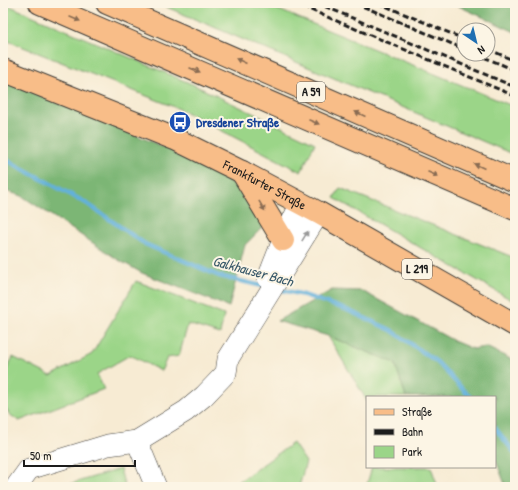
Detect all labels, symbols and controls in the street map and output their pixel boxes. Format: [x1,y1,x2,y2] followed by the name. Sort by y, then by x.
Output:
[70,16,82,22] one-way arrow
[456,22,496,62] north arrow
[475,43,488,58] text: N
[235,58,247,65] one-way arrow
[189,68,201,74] one-way arrow
[297,82,325,102] road number: A 59
[167,109,193,135] bus stop icon: Dresdener Straße
[354,110,366,116] one-way arrow
[196,113,280,132] place label: Dresdener Straße
[308,119,319,125] one-way arrow
[219,155,310,214] street label: Frankfurter Straße
[473,162,485,168] one-way arrow
[428,171,439,177] one-way arrow
[259,200,266,212] one-way arrow
[301,231,309,241] one-way arrow
[211,251,296,291] water label: Galkhauser Bach
[402,259,432,279] road number: L 219
[366,396,496,468] legend
[402,403,432,420] text: Straße
[402,423,423,440] text: Bahn
[24,442,135,468] scale bar
[402,443,422,460] text: Park
[30,447,51,464] text: 50 m

